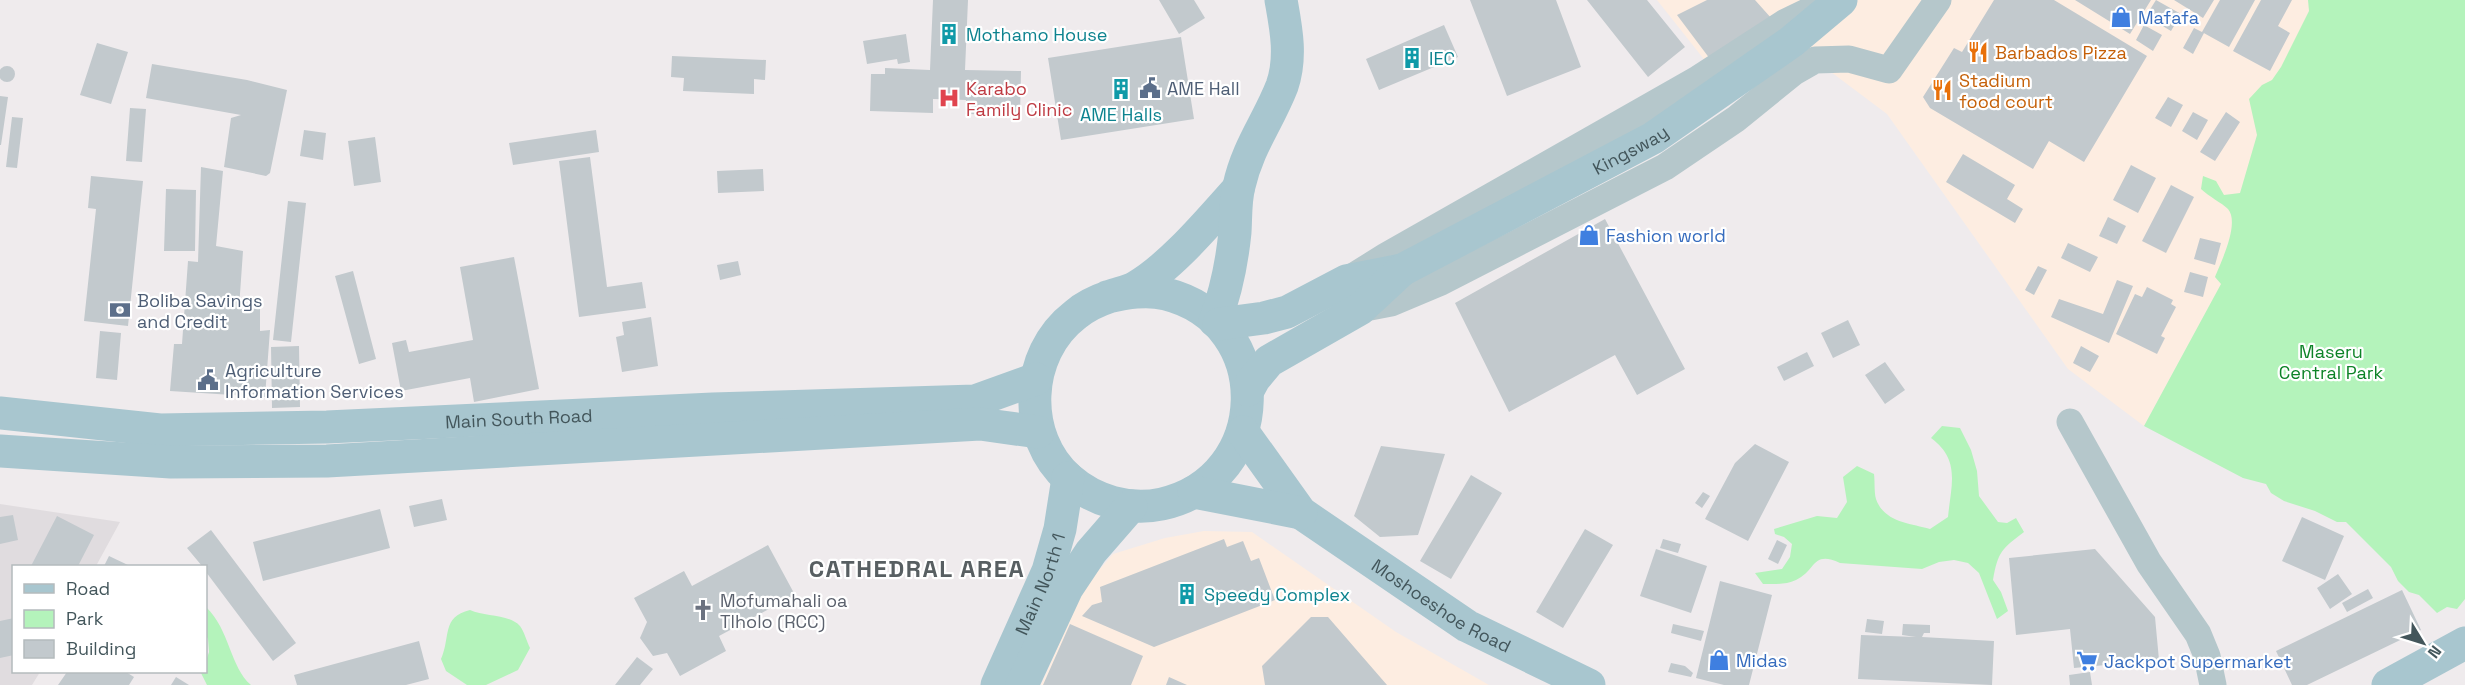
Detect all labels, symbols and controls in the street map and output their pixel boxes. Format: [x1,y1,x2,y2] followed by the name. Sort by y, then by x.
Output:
[2109,5,2133,29] shop icon: Mafafa
[2138,6,2199,29] place label: Mafafa
[937,22,961,46] building icon: Mothamo House
[966,23,1107,46] place label: Mothamo House
[1966,40,1990,64] restaurant icon: Barbados Pizza
[1995,41,2127,64] place label: Barbados Pizza
[1400,46,1424,70] building icon: IEC
[1429,47,1455,70] place label: IEC
[1959,69,2053,113] place label: Stadium food court
[1138,76,1162,100] public building icon: AME Hall
[966,77,1072,121] place label: Karabo Family Clinic
[1109,77,1133,101] building icon: AME Halls
[1167,77,1240,100] place label: AME Hall
[1930,78,1954,102] restaurant icon: Stadium food court
[937,86,961,110] hospital icon: Karabo Family Clinic
[1080,103,1162,126] place label: AME Halls
[1588,120,1672,179] street label: Kingsway
[1577,223,1601,247] shop icon: Fashion world
[1606,224,1726,247] place label: Fashion world
[137,289,263,333] place label: Boliba Savings and Credit
[108,298,132,322] bank icon: Boliba Savings and Credit
[2279,340,2384,384] park label: Maseru Central Park
[225,359,404,403] place label: Agriculture Information Services
[196,368,220,392] public building icon: Agriculture Information Services
[445,403,593,433] street label: Main South Road
[1009,531,1070,638] street label: Main North 1
[809,553,1025,584] district label: CATHEDRAL AREA
[1368,553,1515,657] street label: Moshoeshoe Road
[12,565,207,673] legend
[66,577,110,600] text: Road
[1175,582,1199,606] building icon: Speedy Complex
[1204,583,1350,606] place label: Speedy Complex
[720,589,847,633] place label: Mofumahali oa Tlholo (RCC)
[691,598,715,622] church icon: Mofumahali oa Tlholo (RCC)
[66,607,104,630] text: Park
[2393,613,2453,673] north arrow
[66,637,136,660] text: Building
[2423,641,2446,663] text: N
[1707,648,1731,672] shop icon: Midas
[1736,649,1787,672] place label: Midas
[2075,649,2099,673] supermarket icon: Jackpot Supermarket
[2104,650,2292,673] place label: Jackpot Supermarket

